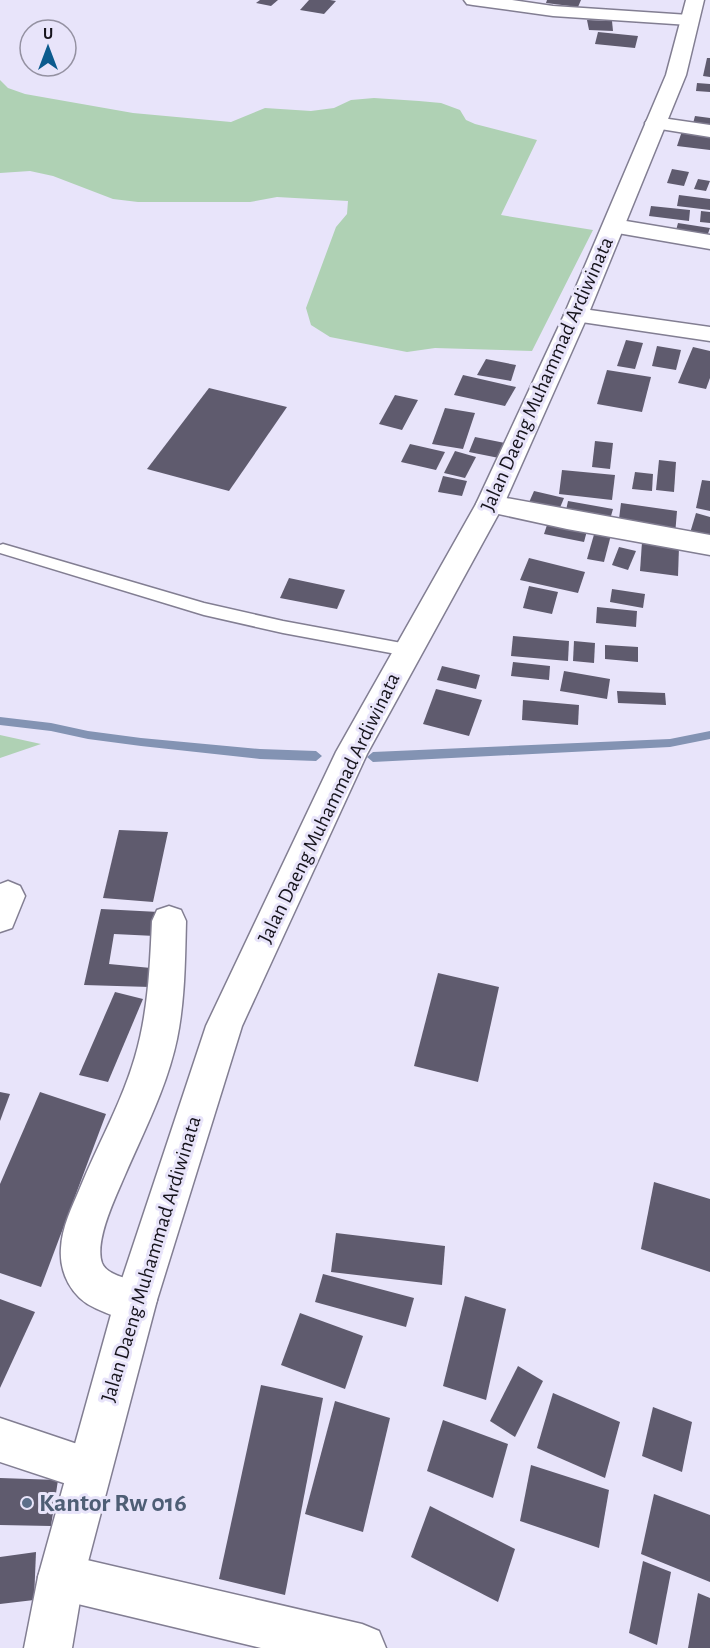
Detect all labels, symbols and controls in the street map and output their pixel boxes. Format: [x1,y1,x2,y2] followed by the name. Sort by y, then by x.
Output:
[18,18,78,78] north arrow
[43,26,53,42] text: U
[477,233,617,514] street label: Jalan Daeng Muhammad Ardiwinata
[254,669,404,946] street label: Jalan Daeng Muhammad Ardiwinata
[97,1113,205,1404] street label: Jalan Daeng Muhammad Ardiwinata
[39,1490,187,1516] place label: Kantor Rw 016
[20,1496,34,1510] marker: Kantor Rw 016

